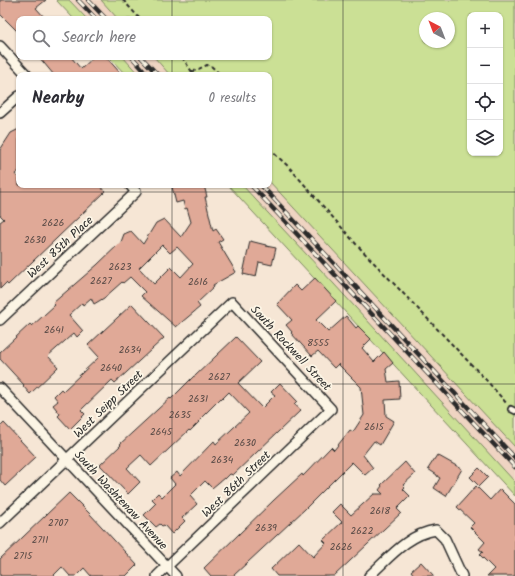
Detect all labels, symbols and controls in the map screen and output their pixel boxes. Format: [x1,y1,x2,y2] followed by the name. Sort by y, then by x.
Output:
[419,12,455,48] north arrow
[467,12,503,156] map controls
[467,12,503,48] button: +
[16,16,272,60] search box
[62,26,136,50] text: Search here
[30,27,52,49] icon: search
[467,48,503,84] button: −
[467,84,503,120] button: locate
[32,85,84,112] text: Nearby
[209,88,256,109] text: 0 results
[467,120,503,156] button: layers
[23,211,98,283] street label: West 85th Place
[42,215,64,231] house number: 2626
[24,232,46,248] house number: 2630
[109,259,132,275] house number: 2623
[90,273,112,289] house number: 2627
[188,274,208,290] house number: 2616
[246,301,336,396] street label: South Rockwell Street
[44,322,64,338] house number: 2641
[307,335,330,351] house number: 8555
[119,342,142,358] house number: 2634
[100,360,122,376] house number: 2640
[69,366,148,443] street label: West Seipp Street
[208,369,230,385] house number: 2627
[188,391,208,407] house number: 2631
[169,407,192,423] house number: 2635
[364,419,385,435] house number: 2615
[150,424,173,440] house number: 2645
[234,435,256,451] house number: 2630
[69,446,172,555] street label: South Washtenaw Avenue
[198,446,275,522] street label: West 86th Street
[211,452,234,468] house number: 2634
[370,503,391,519] house number: 2618
[48,515,68,531] house number: 2707
[255,520,277,536] house number: 2639
[351,523,374,539] house number: 2622
[32,532,48,548] house number: 2711
[330,539,352,555] house number: 2626
[14,548,33,564] house number: 2715

